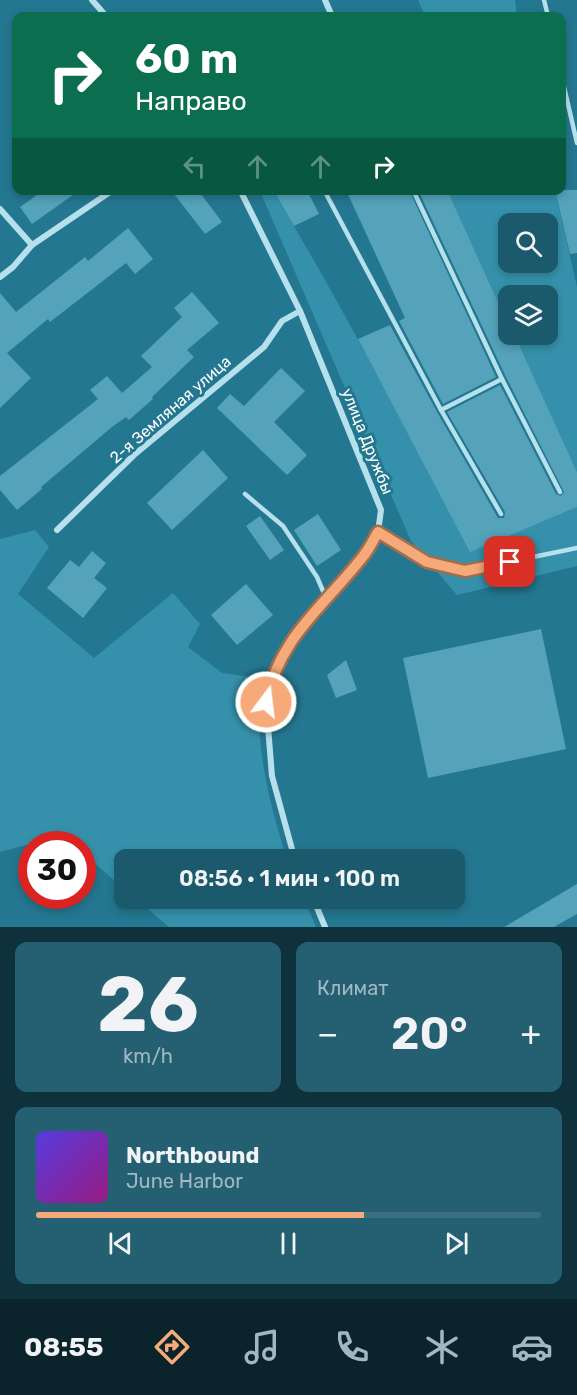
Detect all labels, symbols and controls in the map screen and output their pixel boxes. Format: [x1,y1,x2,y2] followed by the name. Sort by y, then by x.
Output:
[135,34,238,84] text: 60 m
[36,36,114,114] icon: right
[135,85,247,117] text: Направо
[178,150,211,183] icon: left
[241,150,274,183] icon: ahead
[304,150,337,183] icon: ahead
[367,150,400,183] icon: right
[498,213,558,345] map controls
[498,213,558,273] button: search
[498,285,558,345] button: layers
[106,352,235,467] street label: 2-я Земляная улица
[338,385,397,497] street label: улица Дружбы
[484,536,535,587] pin
[493,545,526,578] icon: arrive
[234,670,298,734] position arrow
[18,831,96,909] speed limit sign: 30
[179,865,400,892] text: 08:56 · 1 мин · 100 m
[97,958,199,1051] text: 26
[317,976,389,1000] text: Климат
[391,1007,468,1060] text: 20°
[317,1014,338,1053] text: −
[520,1014,541,1053] text: +
[123,1044,173,1068] text: km/h
[126,1142,259,1169] text: Northbound
[126,1169,243,1193] text: June Harbor
[104,1227,137,1260] icon: previous
[272,1227,305,1260] icon: pause
[440,1227,473,1260] icon: next
[151,1326,193,1368] icon: directions
[241,1326,283,1368] icon: music
[331,1326,373,1368] icon: phone
[421,1326,463,1368] icon: climate
[511,1326,553,1368] icon: car
[24,1331,103,1363] text: 08:55

